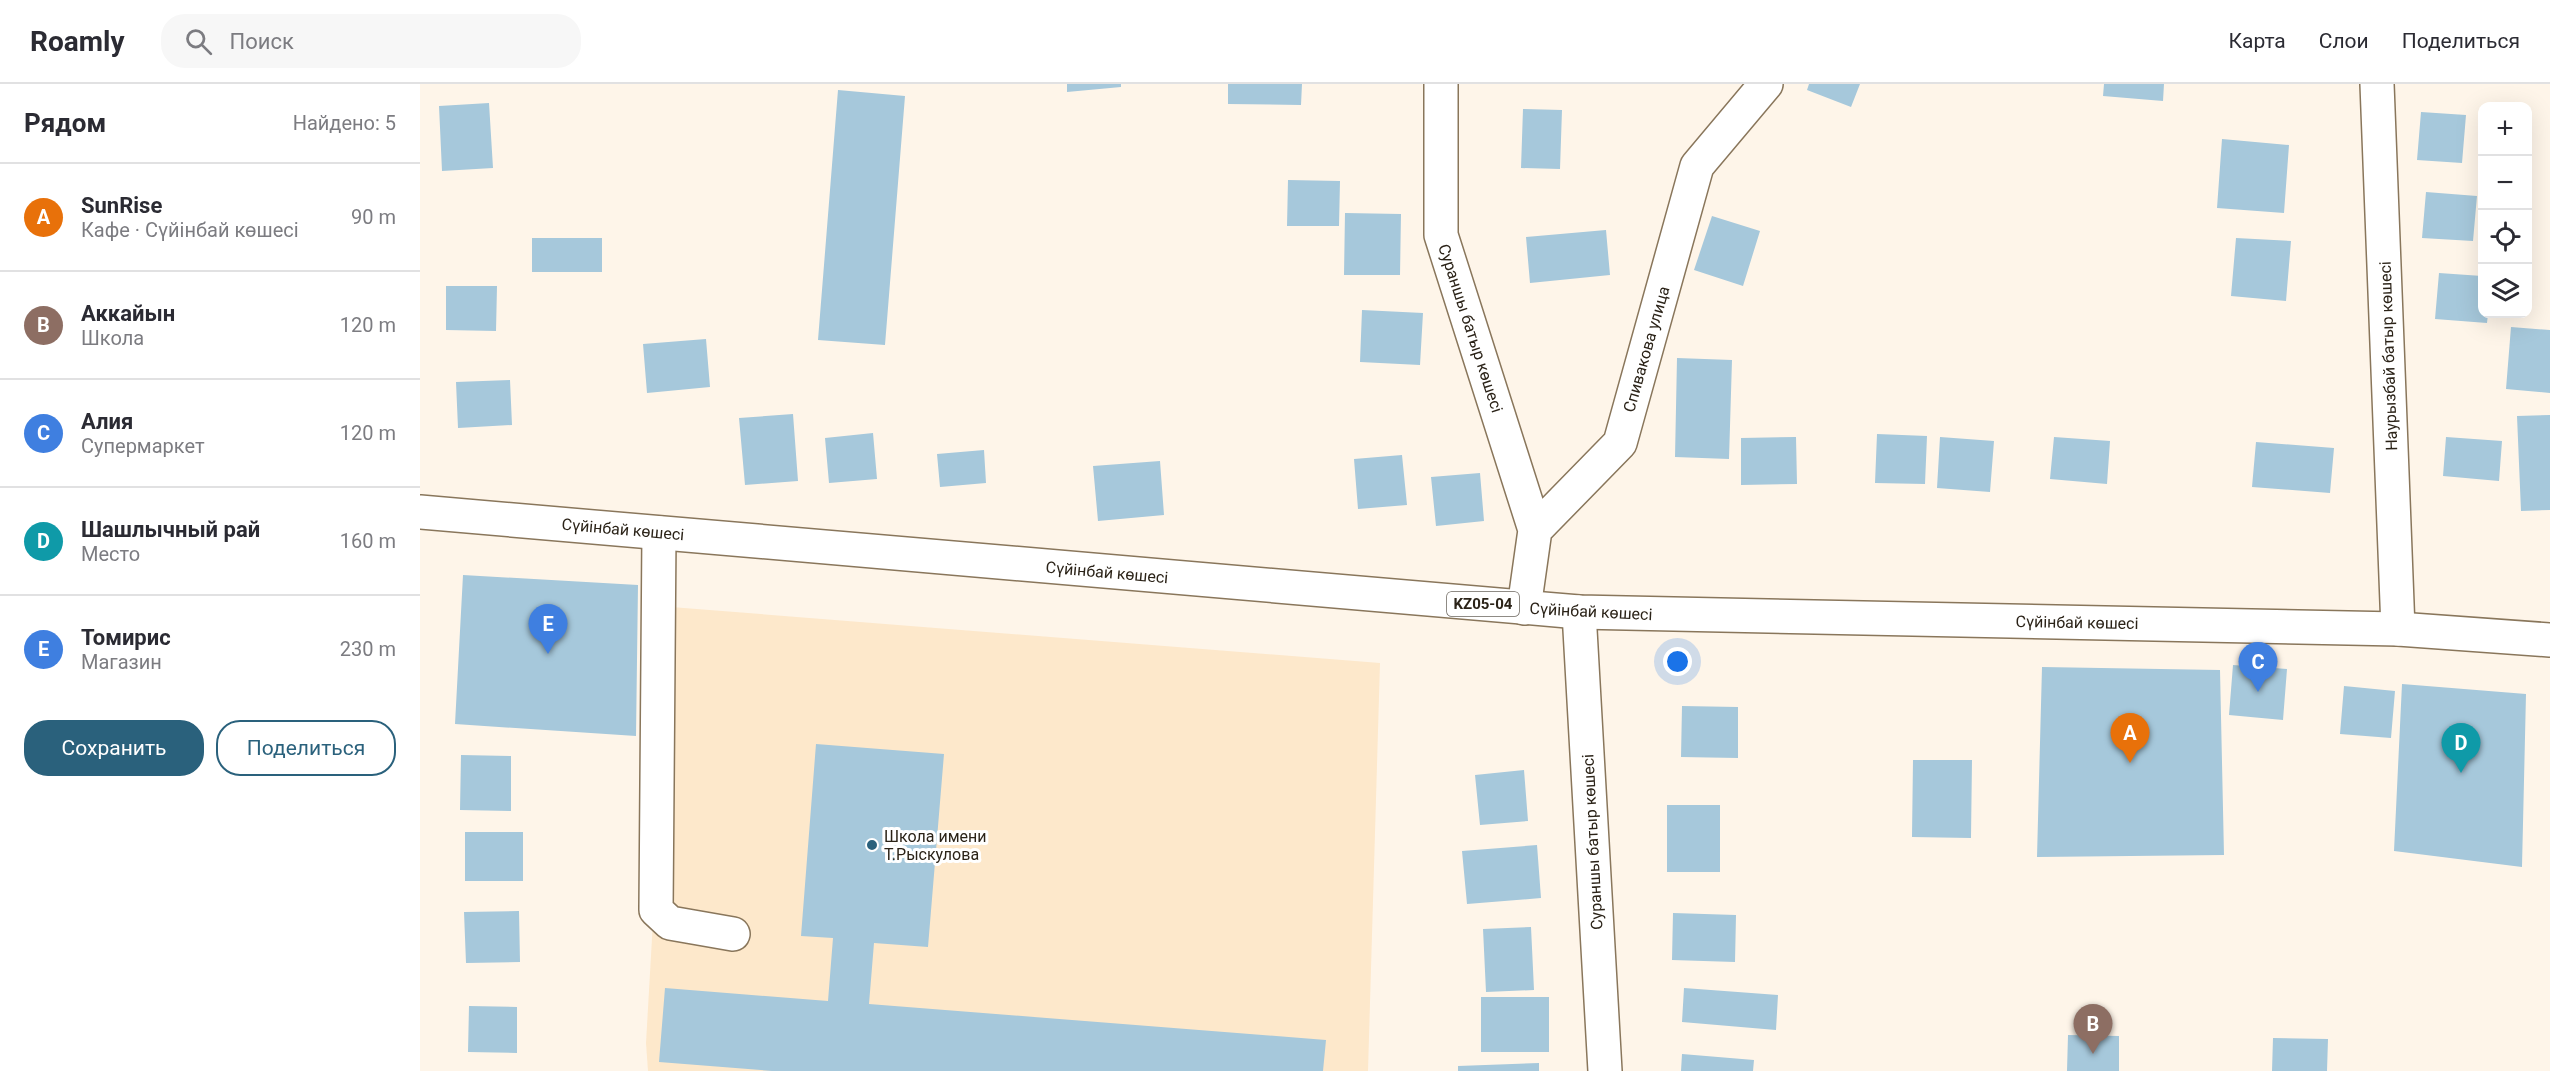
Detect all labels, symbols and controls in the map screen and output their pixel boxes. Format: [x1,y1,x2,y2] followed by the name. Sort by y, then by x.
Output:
[161,14,581,68] search box
[30,25,125,58] text: Roamly
[182,25,215,58] icon: search
[230,29,294,54] text: Поиск
[2229,29,2286,53] text: Карта
[2319,29,2369,53] text: Слои
[2402,29,2520,53] text: Поделиться
[2478,102,2532,318] map controls
[2478,102,2532,156] button: +
[24,108,106,138] text: Рядом
[293,111,396,135] text: Найдено: 5
[2478,156,2532,210] button: −
[81,193,162,218] text: SunRise
[37,205,50,229] text: A
[351,205,396,229] text: 90 m
[2478,210,2532,264] button: locate
[81,218,299,242] text: Кафе · Сүйінбай көшесі
[1434,242,1507,415] street label: Сураншы батыр көшесі
[2376,261,2401,451] street label: Наурызбай батыр көшесі
[2478,264,2532,318] button: layers
[1619,284,1674,414] street label: Спивакова улица
[81,301,175,326] text: Аккайын
[37,313,50,337] text: B
[340,313,396,337] text: 120 m
[81,326,144,350] text: Школа
[81,409,133,434] text: Алия
[37,421,50,445] text: C
[340,421,396,445] text: 120 m
[81,434,205,458] text: Супермаркет
[561,515,685,544] street label: Сүйінбай көшесі
[81,517,260,542] text: Шашлычный рай
[37,529,50,553] text: D
[340,529,396,553] text: 160 m
[81,542,140,566] text: Место
[1045,558,1169,587] street label: Сүйінбай көшесі
[1447,592,1519,616] road number: KZ05-04
[1529,599,1653,624] street label: Сүйінбай көшесі
[528,604,568,654] pin: E
[2015,612,2139,633] street label: Сүйінбай көшесі
[81,625,171,650] text: Томирис
[38,637,49,661] text: E
[340,637,396,661] text: 230 m
[2238,642,2278,692] pin: C
[1663,647,1692,676] your location
[81,650,162,674] text: Магазин
[2110,714,2150,763] pin: A
[24,720,204,776] button: Сохранить
[216,720,396,776] button: Поделиться
[2442,724,2480,773] pin: D
[1578,754,1607,930] street label: Сураншы батыр көшесі
[884,827,987,864] place label: Школа имени Т.Рыскулова
[865,838,879,852] marker: Школа имени Т.Рыскулова
[2074,1004,2112,1054] pin: B

